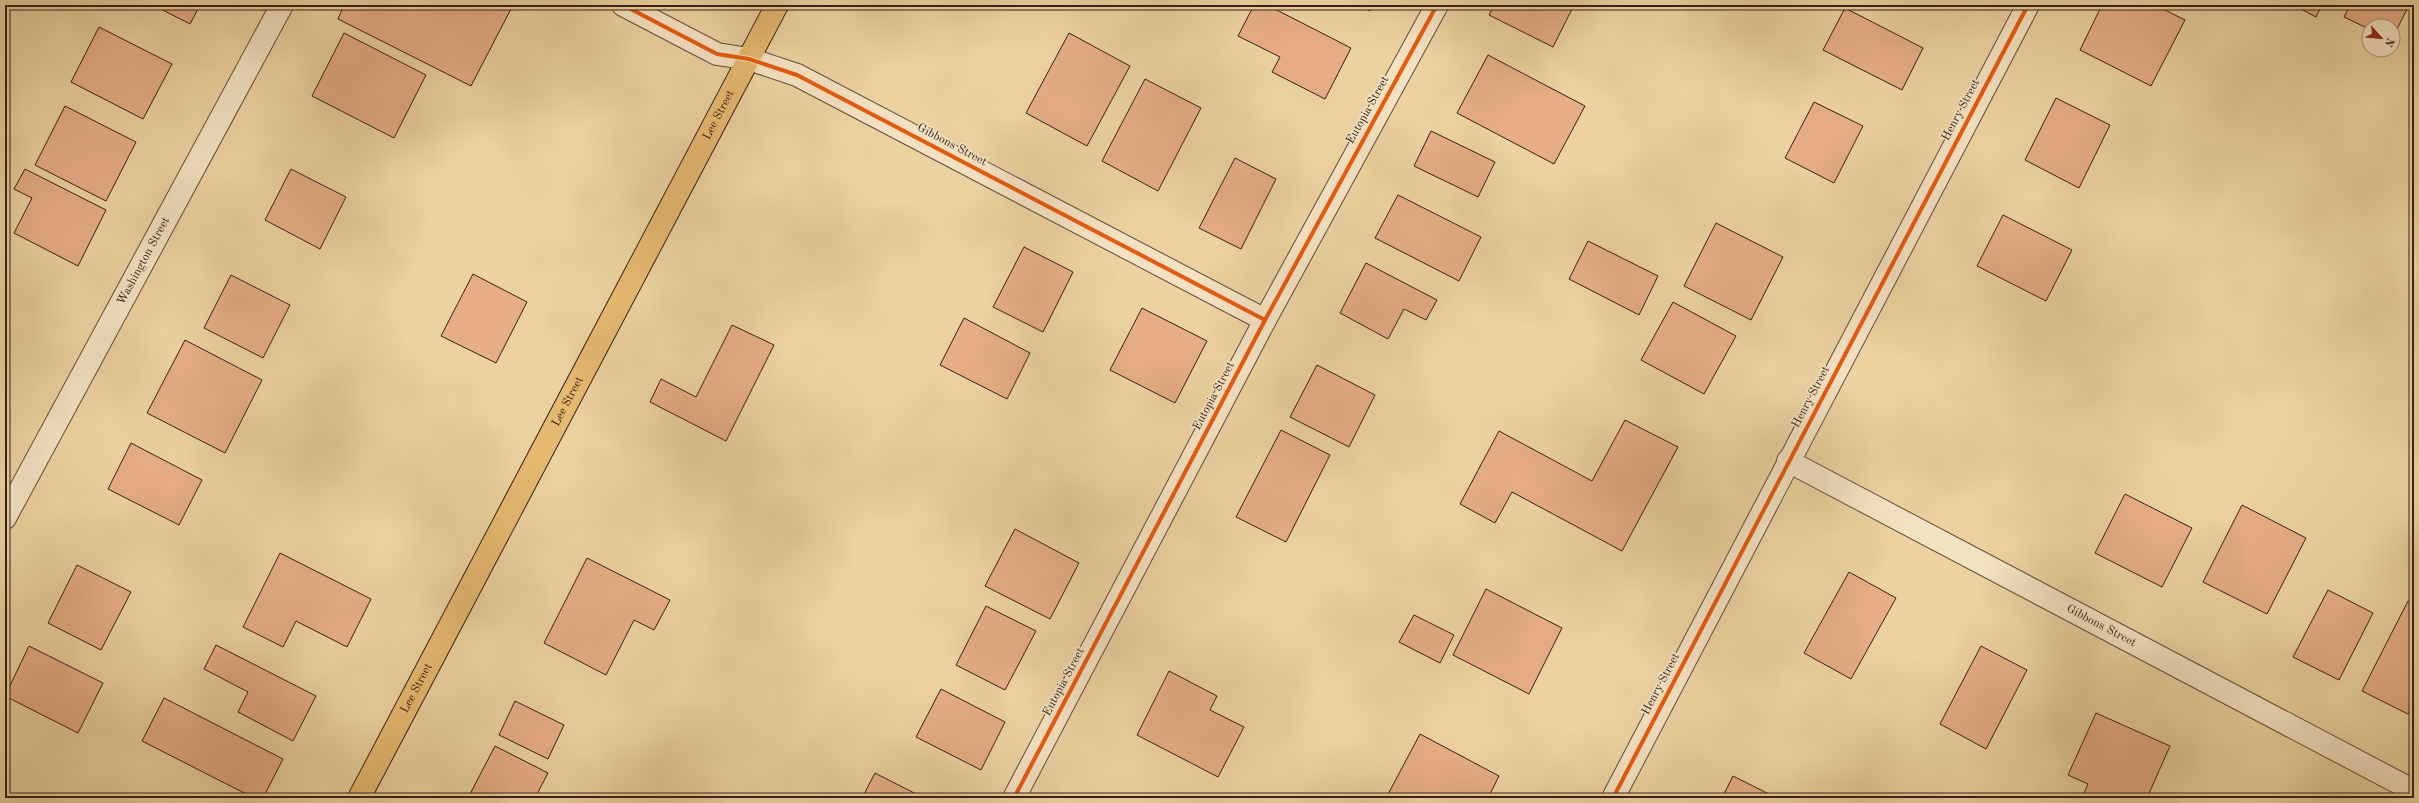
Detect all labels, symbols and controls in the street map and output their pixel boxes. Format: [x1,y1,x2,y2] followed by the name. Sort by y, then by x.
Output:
[2361,18,2401,58] north arrow
[2381,36,2395,49] text: N
[1344,74,1392,146] street label: Eutopia Street
[1940,77,1982,143] street label: Henry Street
[701,88,737,142] street label: Lee Street
[915,122,989,168] street label: Gibbons Street
[115,215,172,307] street label: Washington Street
[1191,360,1237,432] street label: Eutopia Street
[1790,364,1832,430] street label: Henry Street
[550,375,586,429] street label: Lee Street
[2064,603,2138,649] street label: Gibbons Street
[1041,646,1087,718] street label: Eutopia Street
[1640,651,1682,717] street label: Henry Street
[399,661,435,715] street label: Lee Street

